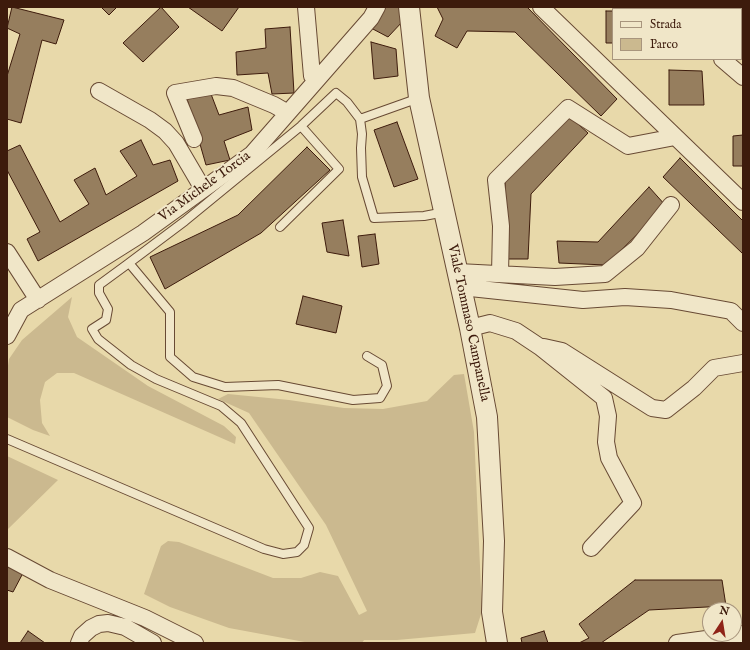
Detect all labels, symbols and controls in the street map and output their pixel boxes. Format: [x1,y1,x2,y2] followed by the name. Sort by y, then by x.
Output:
[612,8,742,60] legend
[650,17,681,32] text: Strada
[650,37,678,52] text: Parco
[156,148,254,226] street label: Via Michele Torcia
[443,243,493,403] street label: Viale Tommaso Campanella
[702,602,742,642] north arrow
[718,603,730,619] text: N

